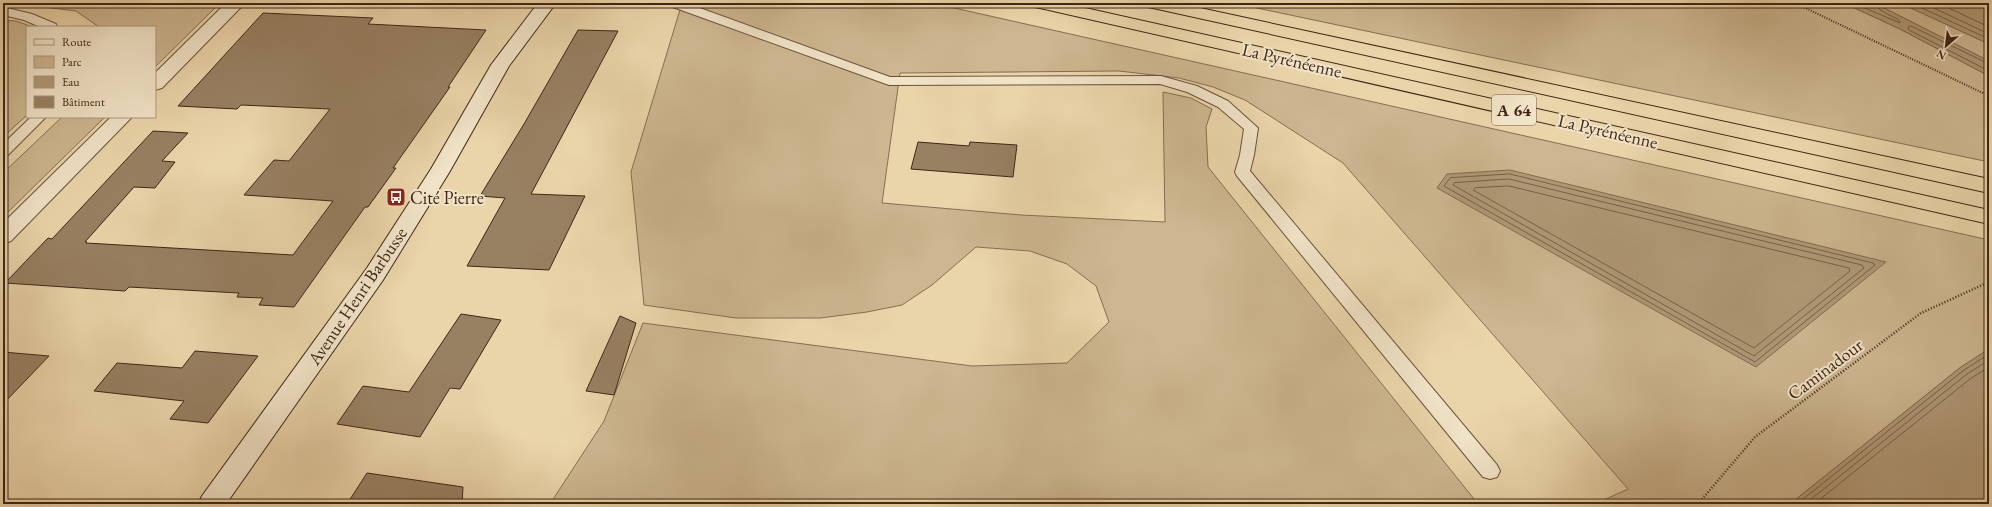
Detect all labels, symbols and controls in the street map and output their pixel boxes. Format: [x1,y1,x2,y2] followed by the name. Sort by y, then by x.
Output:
[26,26,156,118] legend
[1926,26,1966,66] north arrow
[62,34,92,50] text: Route
[1240,37,1344,83] street label: La Pyrénéenne
[1934,47,1949,63] text: N
[62,54,82,70] text: Parc
[62,74,80,90] text: Eau
[62,94,105,110] text: Bâtiment
[1492,95,1536,125] road number: A 64
[1556,108,1660,154] street label: La Pyrénéenne
[385,186,407,208] bus stop icon: Cité Pierre
[410,186,484,209] place label: Cité Pierre
[302,223,412,370] street label: Avenue Henri Barbusse
[1783,333,1867,405] street label: Caminadour

